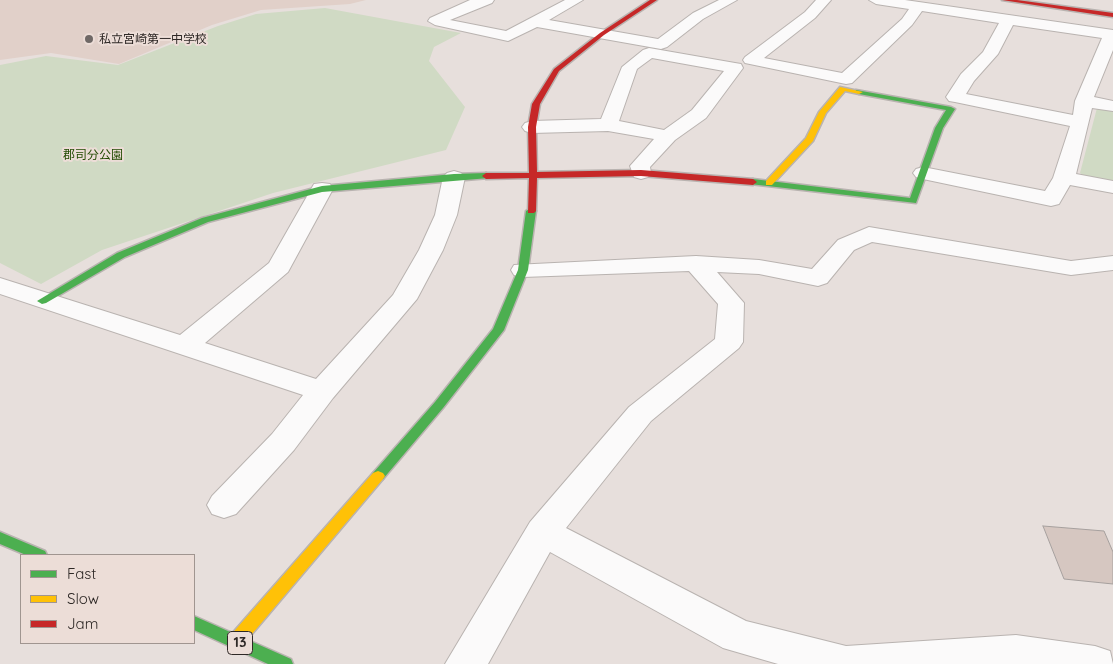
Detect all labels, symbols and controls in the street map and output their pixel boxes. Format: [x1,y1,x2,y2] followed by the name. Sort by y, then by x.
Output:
[99,32,207,46] place label: 私立宮崎第一中学校
[83,33,95,45] marker: 私立宮崎第一中学校
[63,148,123,162] park label: 郡司分公園
[20,554,195,644] legend
[67,564,96,583] text: Fast
[67,589,99,608] text: Slow
[67,614,98,633] text: Jam
[228,632,252,654] road number: 13

